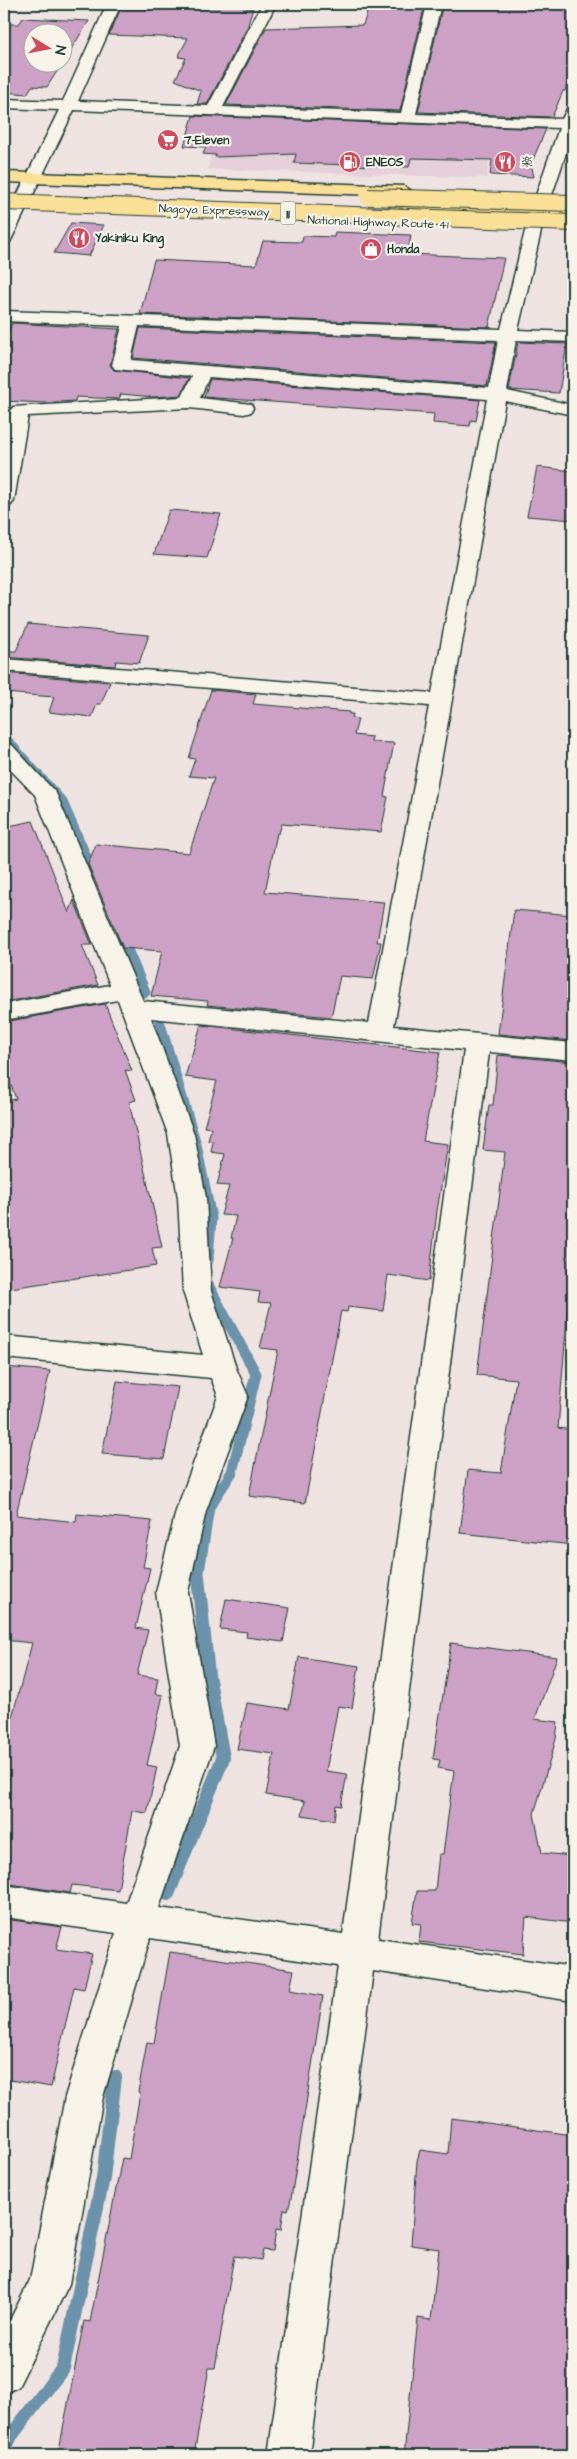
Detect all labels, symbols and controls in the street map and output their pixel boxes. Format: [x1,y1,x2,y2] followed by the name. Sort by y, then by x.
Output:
[22,22,72,72] north arrow
[49,44,70,56] text: N
[156,128,180,152] supermarket icon: 7-Eleven
[183,132,229,149] place label: 7-Eleven
[338,150,362,174] fuel station icon: ENEOS
[493,150,517,174] restaurant icon: 楽
[366,154,404,171] place label: ENEOS
[521,154,533,171] place label: 楽
[158,200,270,222] street label: Nagoya Expressway
[280,202,296,224] road number: 11
[307,212,449,234] street label: National Highway Route 41
[67,226,91,250] restaurant icon: Yakiniku King
[95,230,165,249] place label: Yakiniku King
[359,237,383,261] shop icon: Honda
[387,241,420,258] place label: Honda

